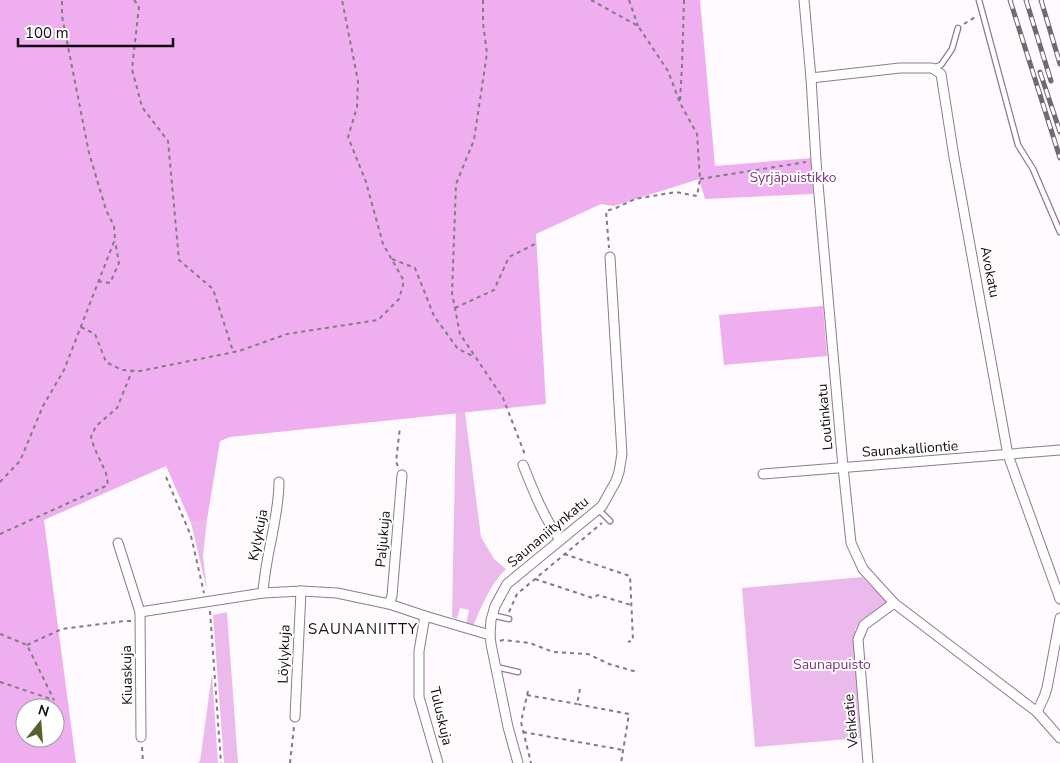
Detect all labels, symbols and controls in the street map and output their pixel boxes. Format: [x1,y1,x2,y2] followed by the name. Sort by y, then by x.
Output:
[18,15,172,47] scale bar
[25,23,69,43] text: 100 m
[749,168,837,187] park label: Syrjäpuistikko
[976,245,1004,299] street label: Avokatu
[813,383,837,451] street label: Loutinkatu
[861,436,959,462] street label: Saunakalliontie
[503,492,593,572] street label: Saunaniitynkatu
[244,508,272,562] street label: Kylykuja
[371,510,395,568] street label: Paljukuja
[308,619,418,639] district label: SAUNANIITTY
[273,624,295,684] street label: Löylykuja
[117,645,137,705] street label: Kiuaskuja
[793,655,871,674] park label: Saunapuisto
[425,685,457,747] street label: Tuluskuja
[839,693,863,750] street label: Vehkatie
[15,698,65,748] north arrow
[36,700,51,722] text: N

